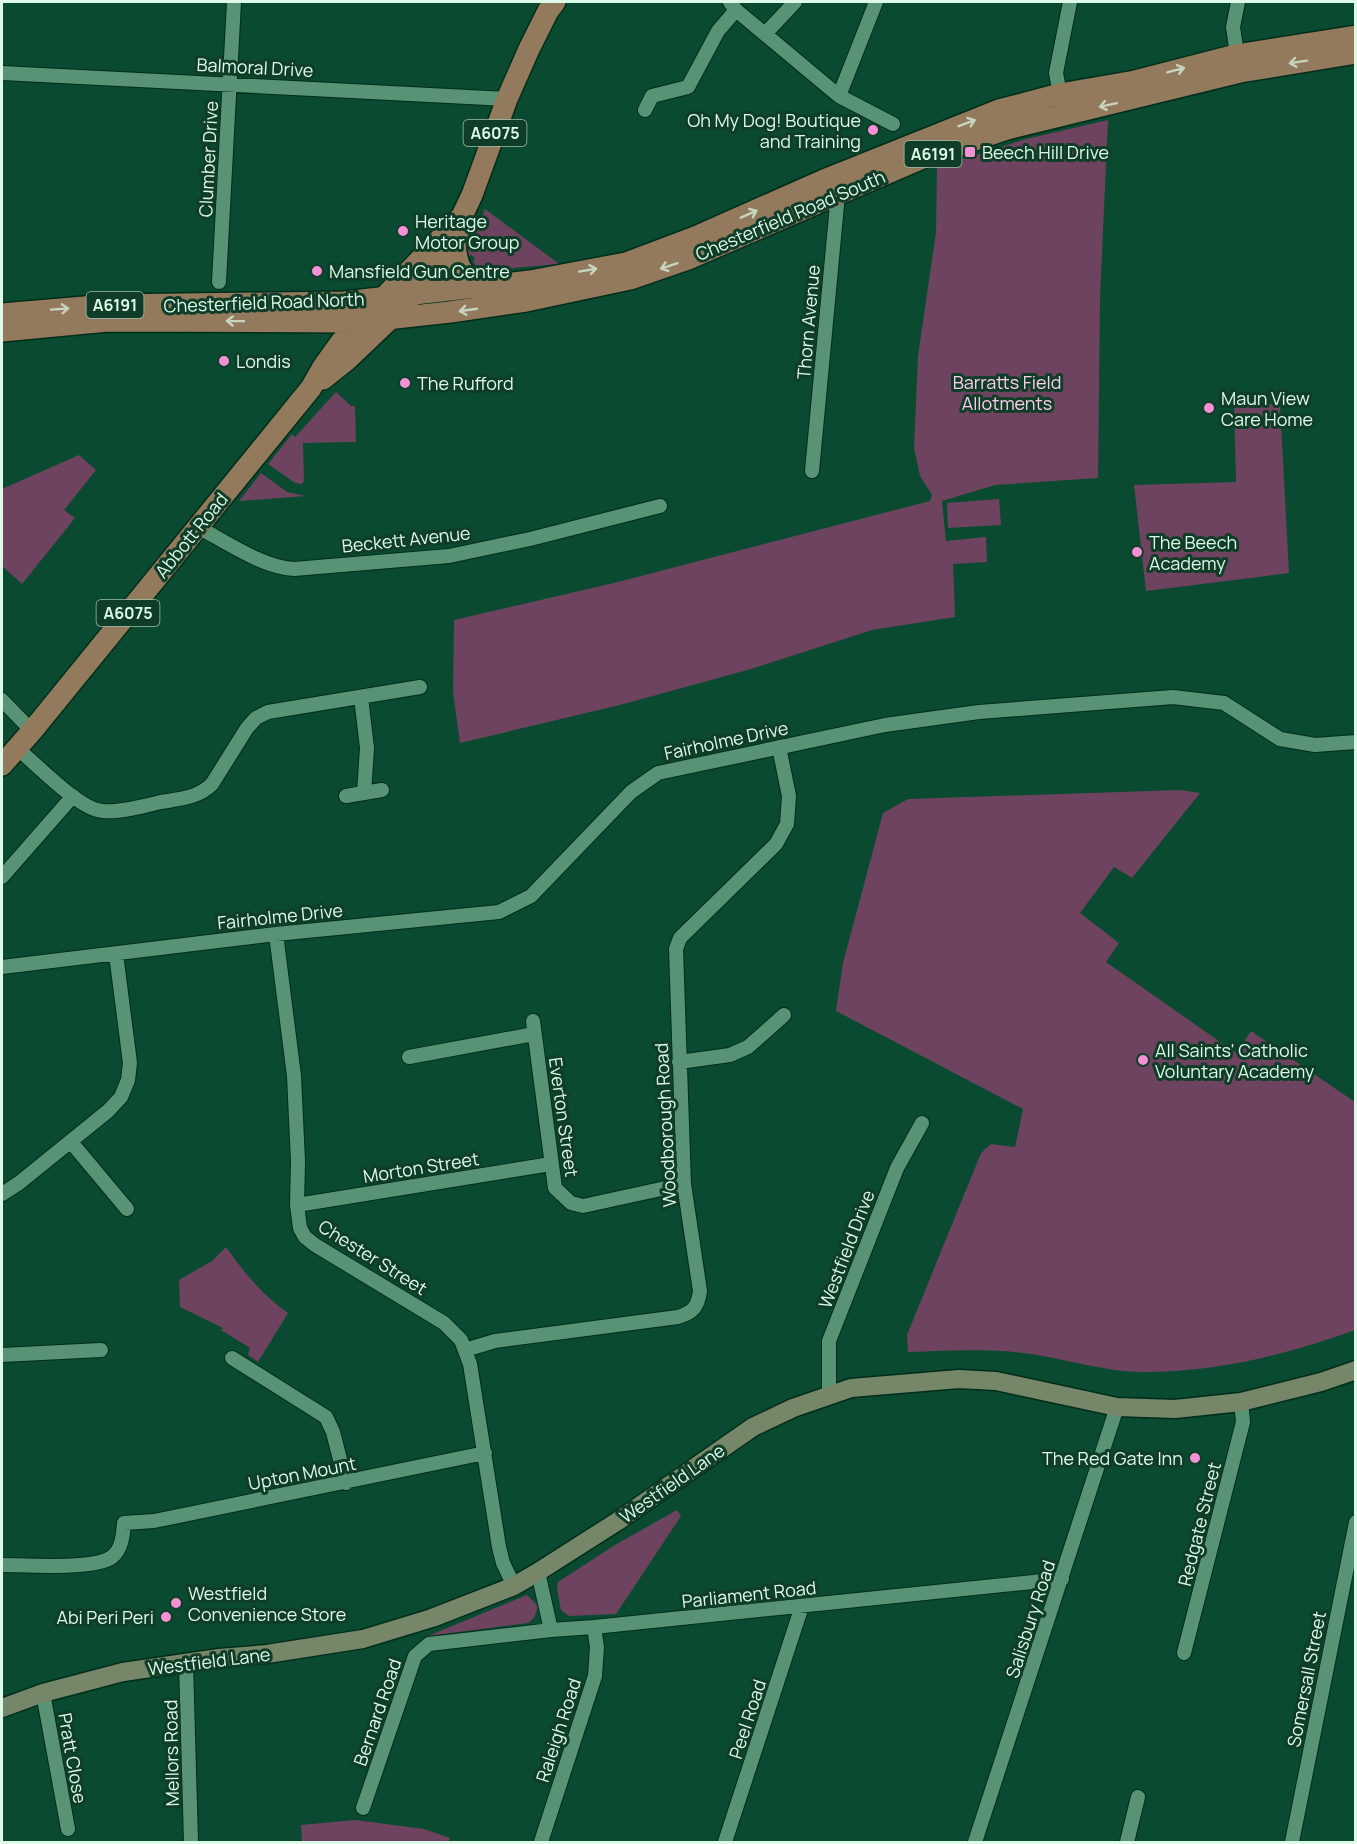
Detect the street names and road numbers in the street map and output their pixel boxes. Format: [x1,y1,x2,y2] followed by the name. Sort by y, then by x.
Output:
[196,52,314,82] street label: Balmoral Drive
[193,100,223,218] street label: Clumber Drive
[464,120,526,146] road number: A6075
[904,141,962,167] road number: A6191
[691,164,889,266] street label: Chesterfield Road South
[791,264,825,380] street label: Thorn Avenue
[163,287,365,317] street label: Chesterfield Road North
[86,292,144,318] road number: A6191
[149,487,233,583] street label: Abbott Road
[340,520,472,558] street label: Beckett Avenue
[96,600,160,626] road number: A6075
[662,715,790,765] street label: Fairholme Drive
[216,897,344,935] street label: Fairholme Drive
[649,1042,681,1208] street label: Woodborough Road
[544,1056,584,1178] street label: Everton Street
[361,1146,481,1188] street label: Morton Street
[812,1186,880,1312] street label: Westfield Drive
[314,1214,432,1300] street label: Chester Street
[615,1438,729,1528] street label: Westfield Lane
[246,1451,358,1495] street label: Upton Mount
[1172,1459,1226,1589] street label: Redgate Street
[1000,1557,1060,1681] street label: Salisbury Road
[681,1575,817,1613] street label: Parliament Road
[1281,1609,1331,1749] street label: Somersall Street
[146,1642,272,1680] street label: Westfield Lane
[347,1655,407,1769] street label: Bernard Road
[530,1675,586,1785] street label: Raleigh Road
[723,1676,771,1762] street label: Peel Road
[158,1700,184,1806] street label: Mellors Road
[53,1711,93,1805] street label: Pratt Close

